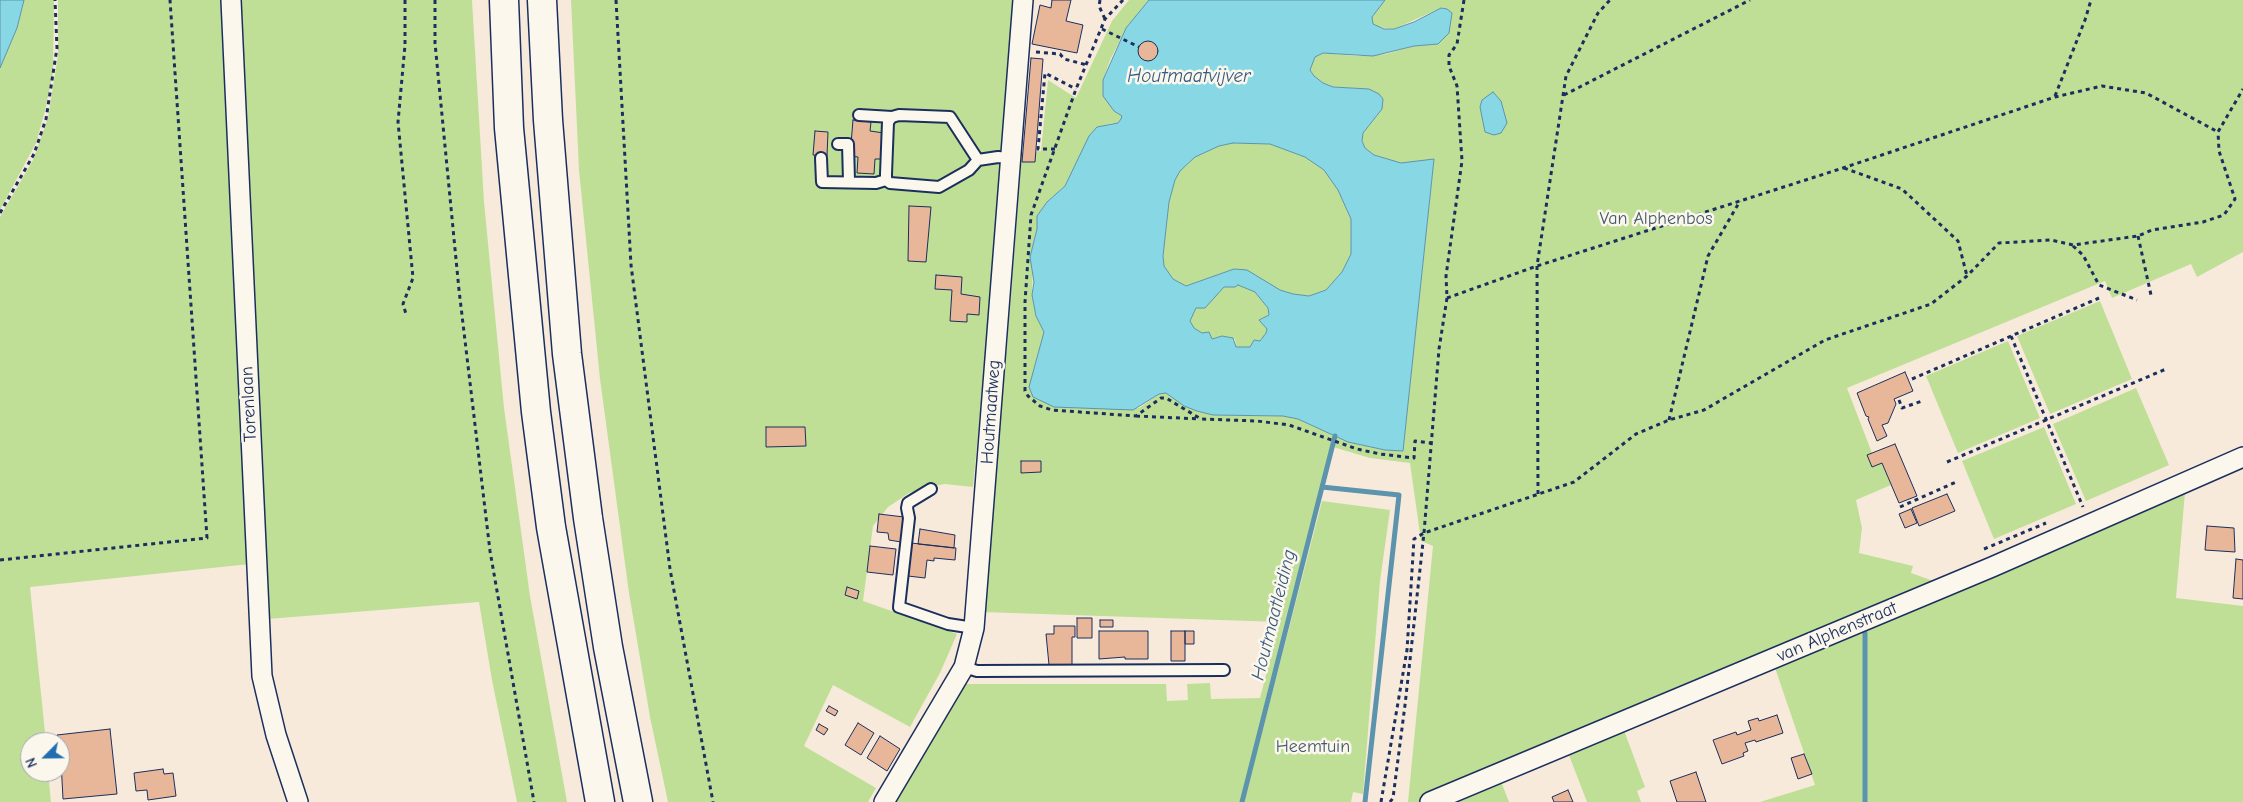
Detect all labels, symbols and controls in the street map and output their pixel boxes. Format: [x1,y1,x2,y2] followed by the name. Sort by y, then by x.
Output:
[1127,66,1251,88] water label: Houtmaatvijver
[1600,208,1712,230] park label: Van Alphenbos
[977,359,1005,465] street label: Houtmaatweg
[236,366,262,442] street label: Torenlaan
[1247,547,1301,683] water label: Houtmaatleiding
[1774,597,1900,667] street label: van Alphenstraat
[20,732,70,782] north arrow
[1276,736,1350,758] park label: Heemtuin
[22,755,41,770] text: N

